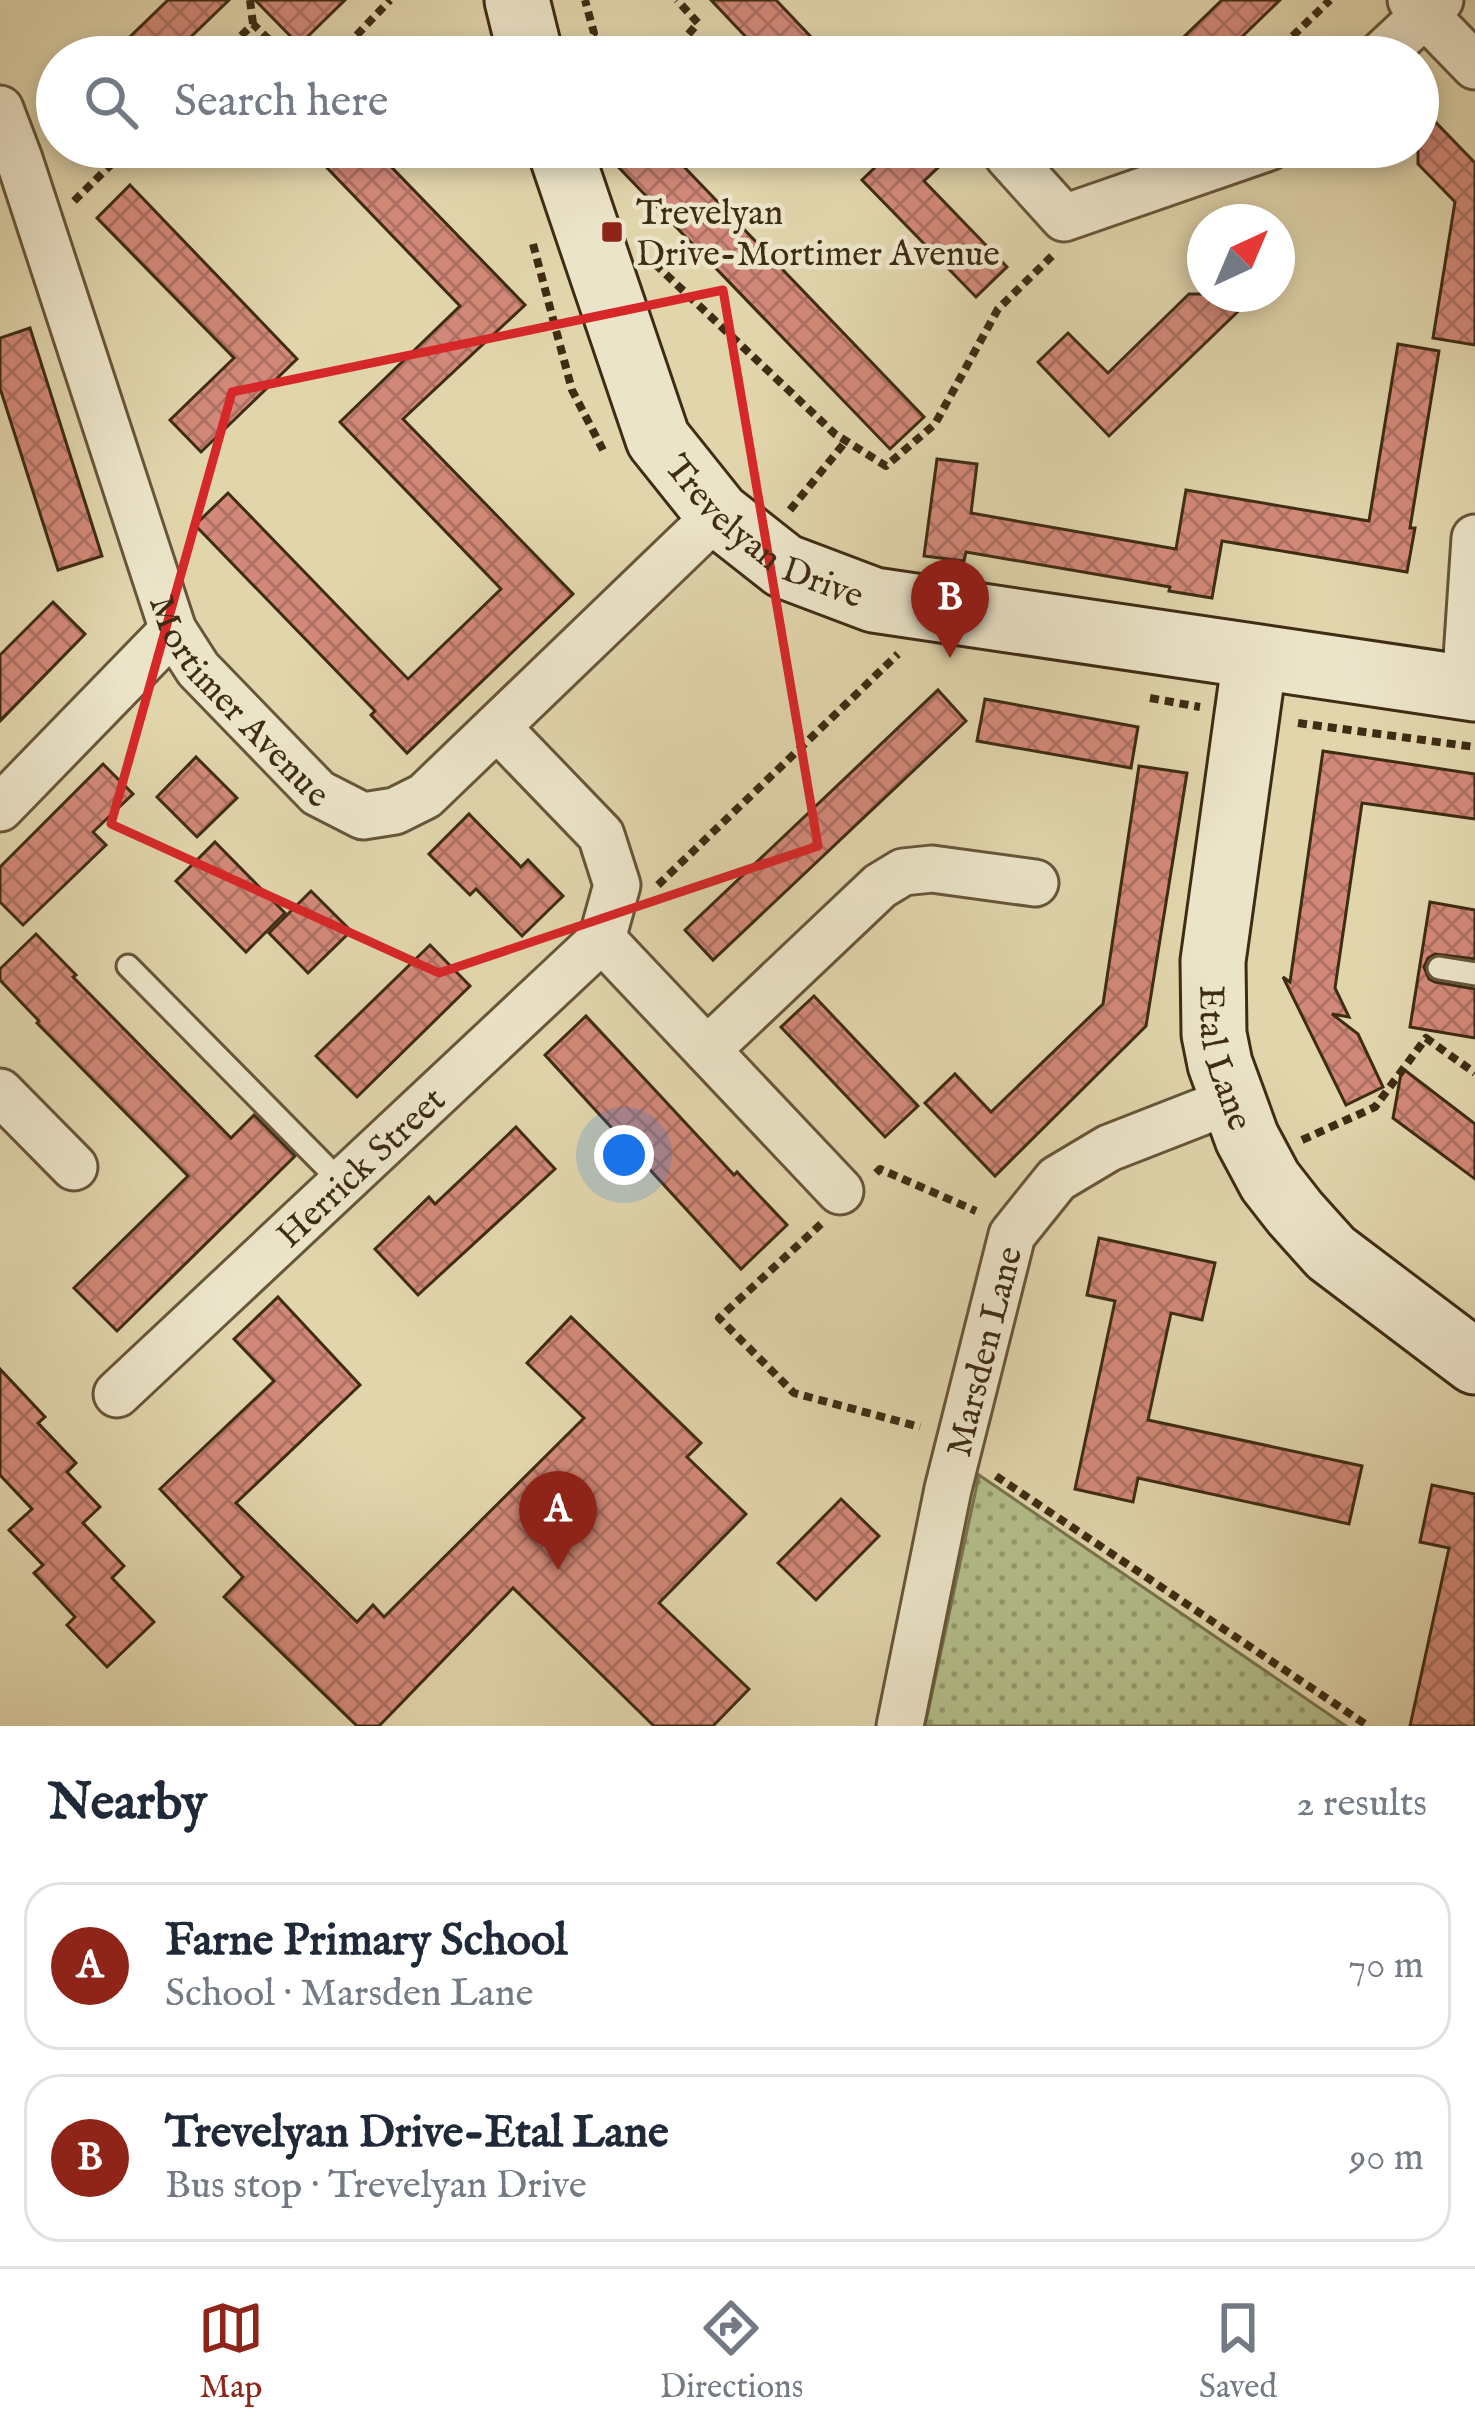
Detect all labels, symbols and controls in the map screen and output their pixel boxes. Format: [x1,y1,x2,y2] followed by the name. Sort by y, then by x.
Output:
[36,36,1439,168] search box
[78,69,144,135] icon: search
[174,74,388,131] text: Search here
[636,191,1000,278] place label: Trevelyan Drive-Mortimer Avenue
[1187,204,1295,312] north arrow
[599,219,625,245] marker: Trevelyan Drive-Mortimer Avenue
[653,446,870,620] street label: Trevelyan Drive
[911,559,989,658] pin: B
[137,590,335,820] street label: Mortimer Avenue
[1187,985,1262,1137] street label: Etal Lane
[268,1078,456,1259] street label: Herrick Street
[594,1125,654,1185] your location
[937,1242,1034,1462] street label: Marsden Lane
[519,1471,597,1570] pin: A
[48,1772,207,1837] text: Nearby
[1296,1780,1427,1829] text: 2 results
[165,1913,567,1970] text: Farne Primary School
[77,1942,103,1991] text: A
[1348,1942,1424,1991] text: 70 m
[165,1970,533,2019] text: School · Marsden Lane
[165,2105,669,2162] text: Trevelyan Drive-Etal Lane
[77,2134,103,2183] text: B
[1349,2134,1424,2183] text: 90 m
[165,2162,587,2211] text: Bus stop · Trevelyan Drive
[198,2295,264,2409] tab: Map
[660,2295,803,2409] tab: Directions
[1199,2295,1277,2409] tab: Saved

